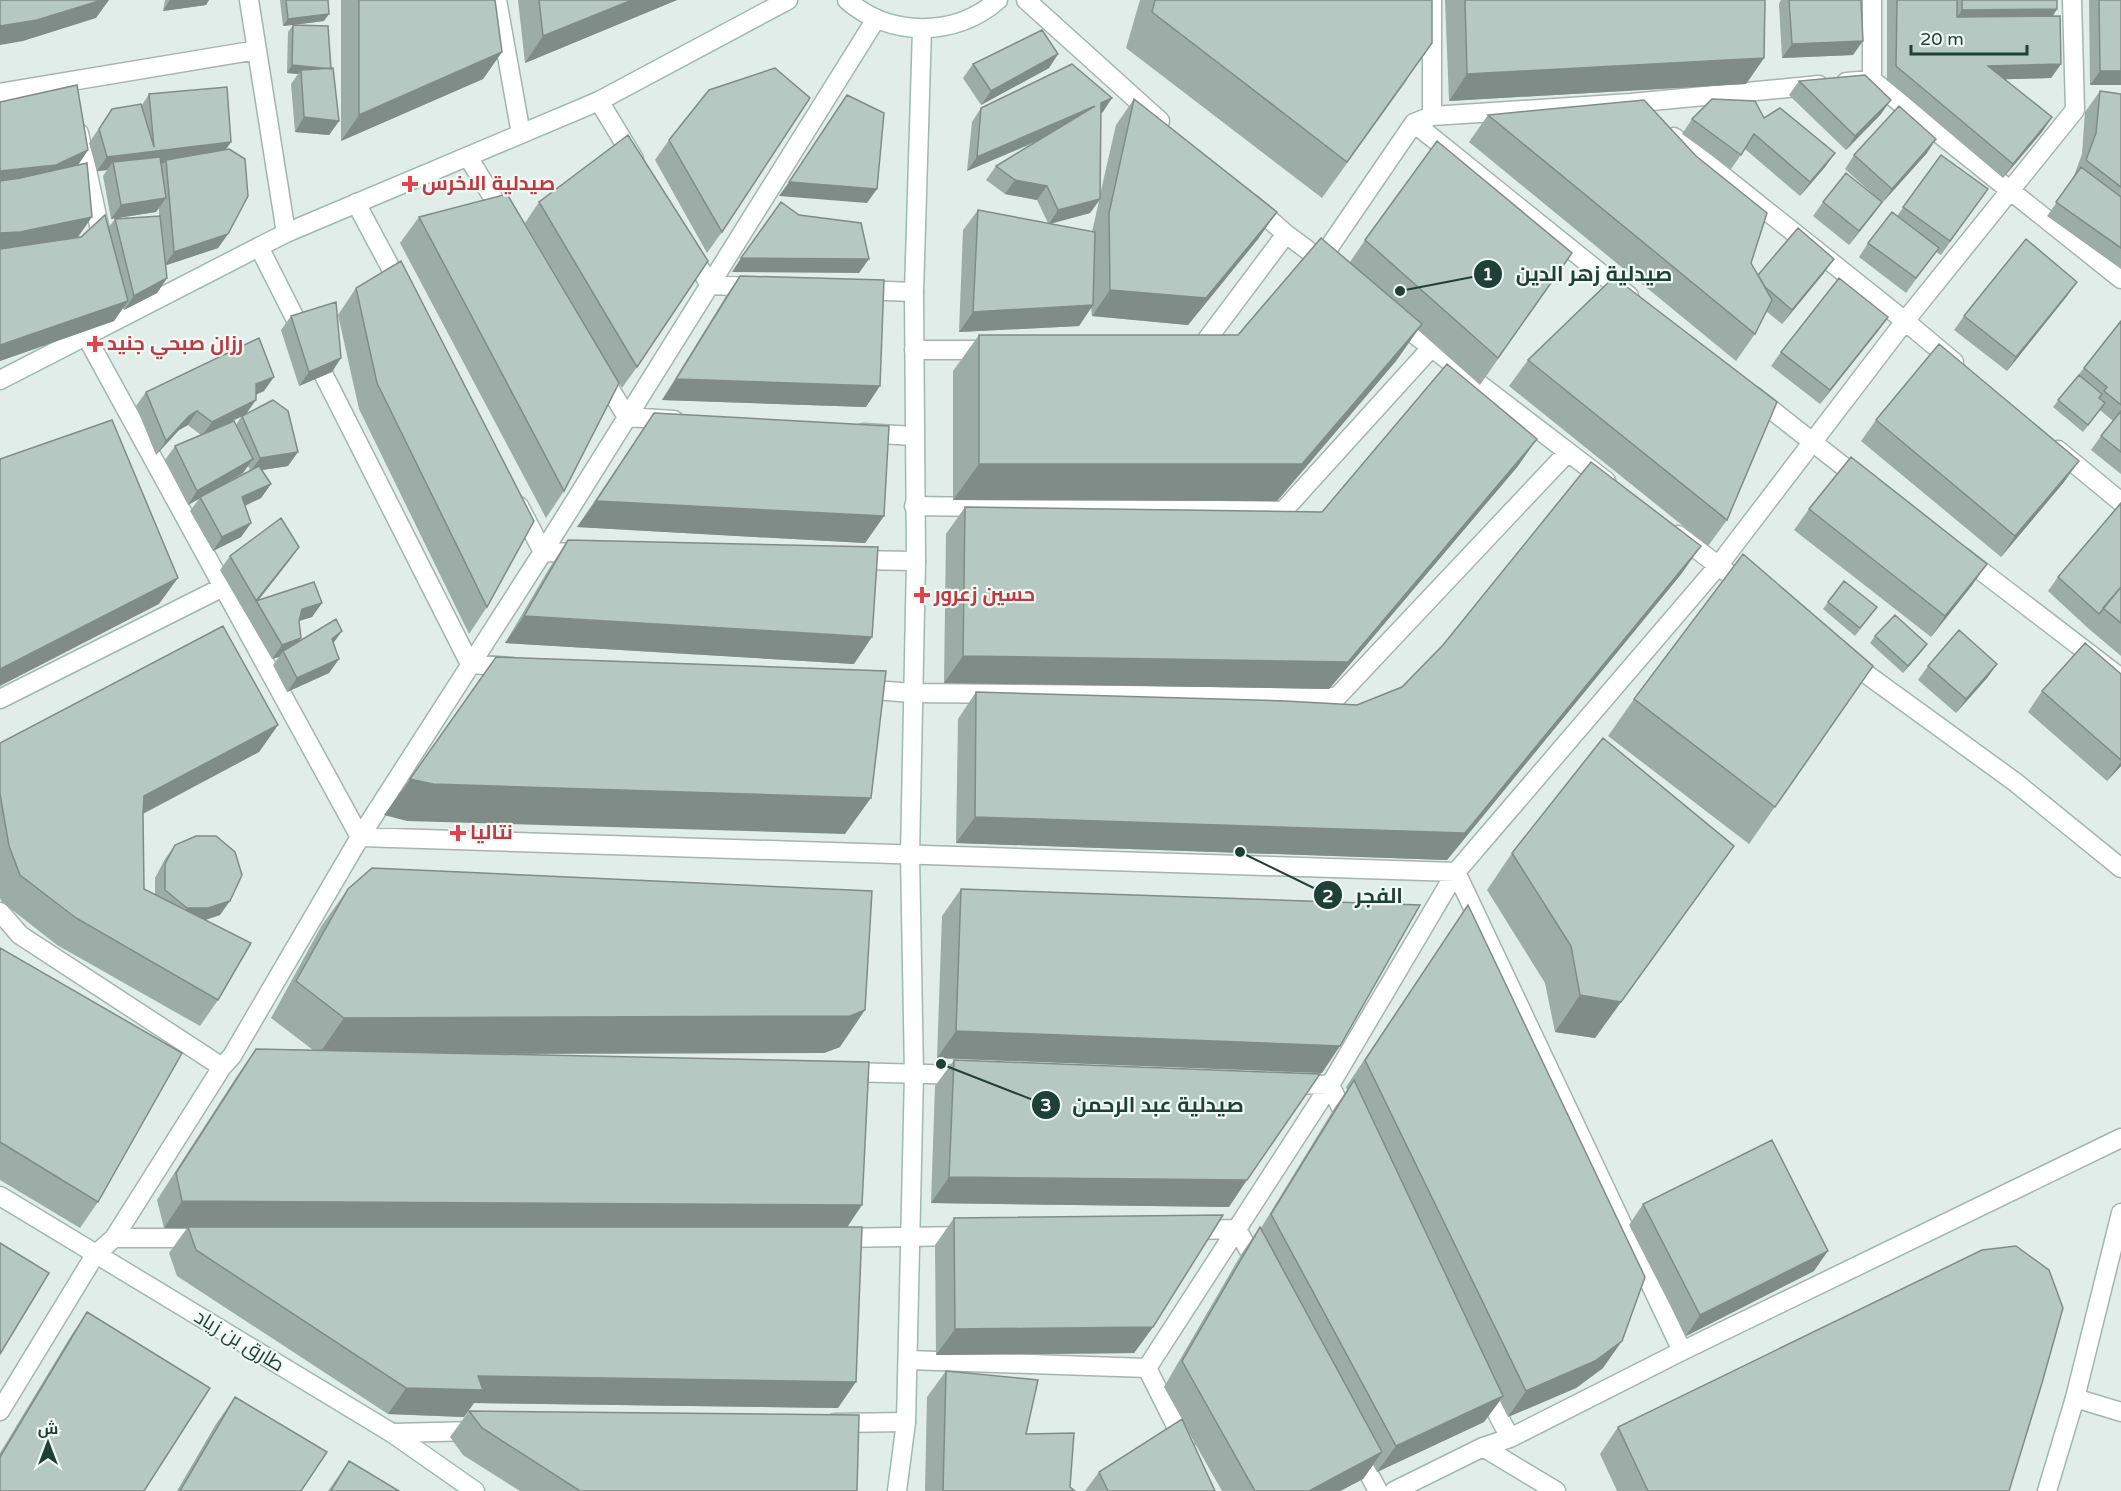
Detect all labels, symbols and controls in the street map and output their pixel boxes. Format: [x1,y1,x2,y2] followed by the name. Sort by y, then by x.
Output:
[1911,18,2026,56] scale bar
[1920,28,1964,50] text: 20 m
[422,172,555,196] place label: صيدلية الاخرس
[403,177,417,191] marker: صيدلية الاخرس
[1473,254,1684,293] callout: صيدلية زهر الدين
[1516,262,1672,287] text: صيدلية زهر الدين
[1482,263,1494,285] text: 1
[107,332,243,359] place label: رزان صبحي جنيد
[88,337,102,351] marker: رزان صبحي جنيد
[933,583,1035,607] place label: حسين زعرور
[915,588,929,602] marker: حسين زعرور
[470,821,513,845] place label: نتاليا
[451,826,465,840] marker: نتاليا
[1313,876,1415,915] callout: الفجر
[1354,884,1403,909] text: الفجر
[1322,885,1334,907] text: 2
[1031,1086,1256,1125] callout: صيدلية عبد الرحمن
[1072,1093,1244,1118] text: صيدلية عبد الرحمن
[1040,1094,1052,1116] text: 3
[190,1305,288,1377] street label: طارق بن زياد
[18,1413,78,1473] north arrow
[38,1419,58,1439] text: ش

